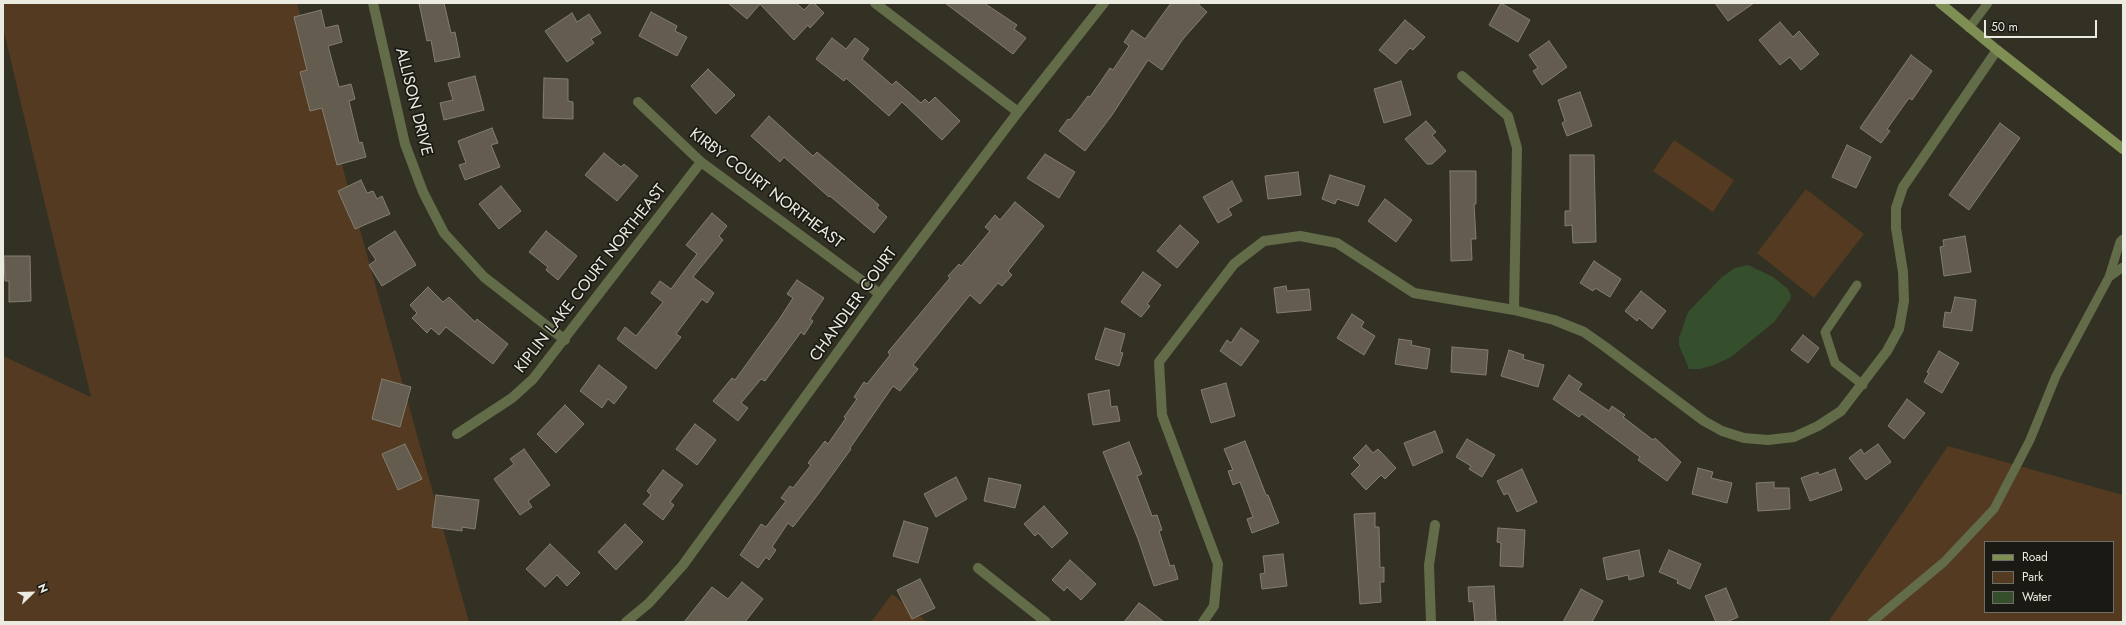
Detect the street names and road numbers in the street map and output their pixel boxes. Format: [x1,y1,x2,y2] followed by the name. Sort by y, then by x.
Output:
[390,46,436,158] street label: ALLISON DRIVE
[685,125,847,253] street label: KIRBY COURT NORTHEAST
[511,181,671,377] street label: KIPLIN LAKE COURT NORTHEAST
[806,244,902,366] street label: CHANDLER COURT

